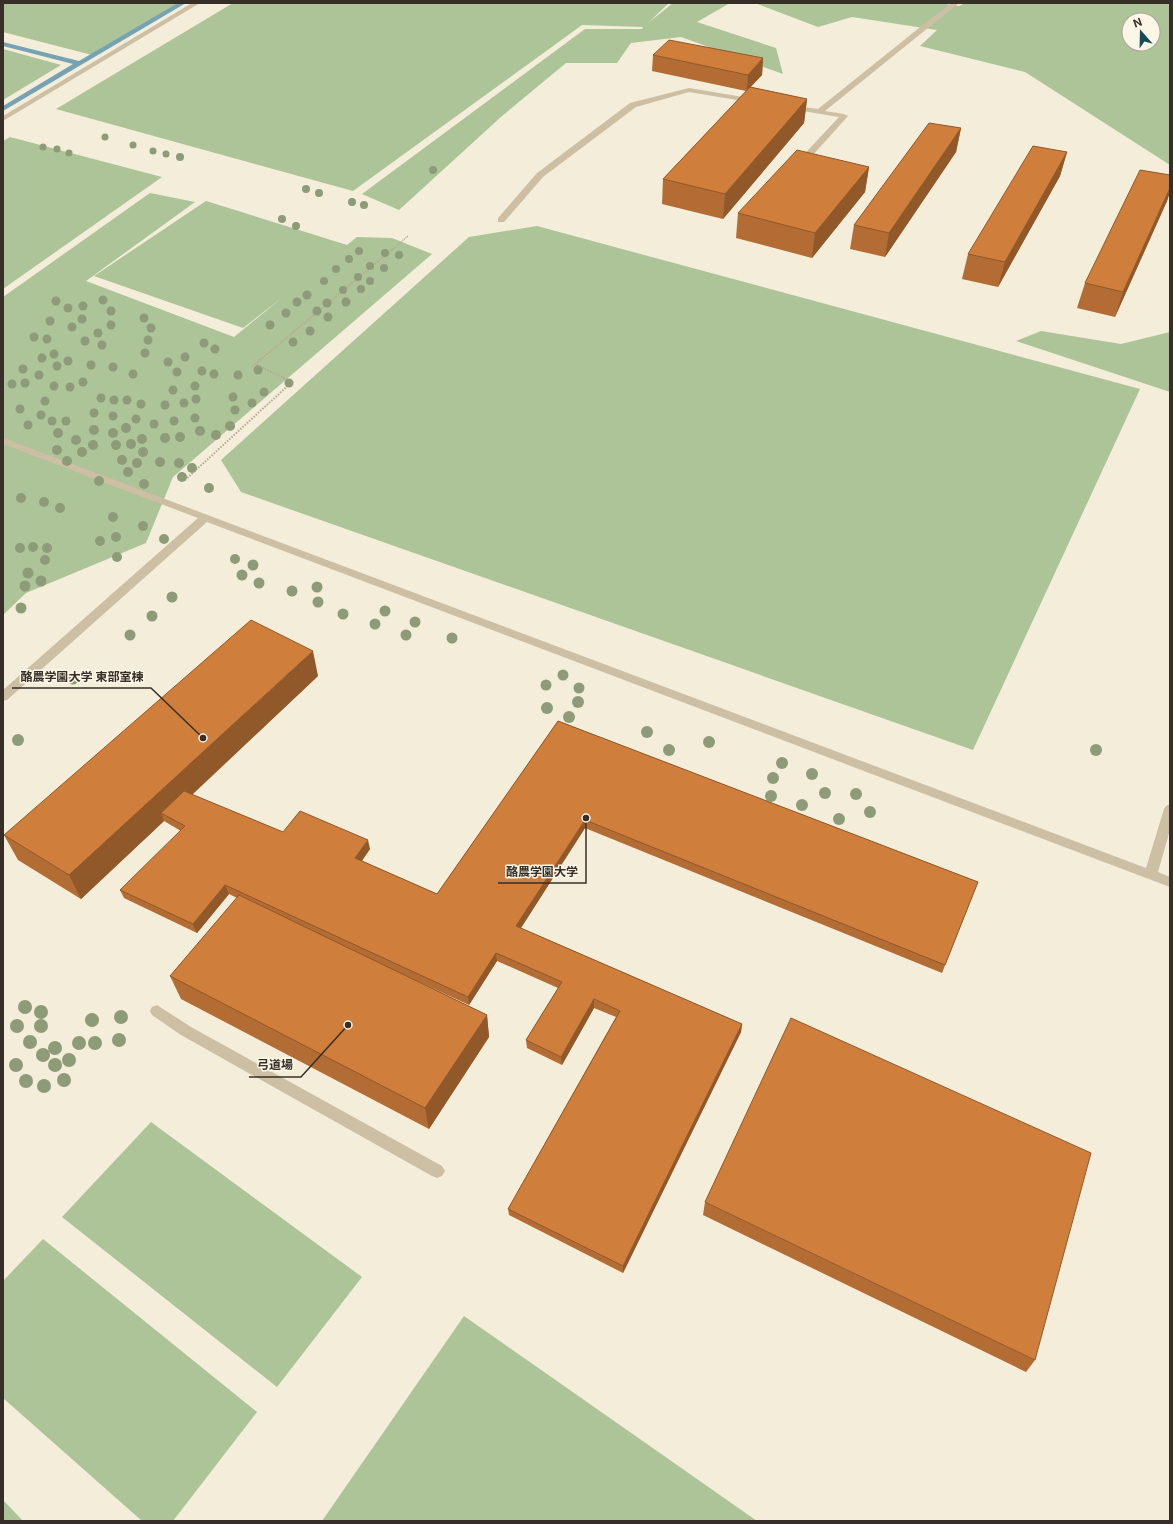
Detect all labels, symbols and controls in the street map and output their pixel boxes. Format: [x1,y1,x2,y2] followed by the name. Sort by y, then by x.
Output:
[1121,12,1161,52] north arrow
[1131,15,1144,31] text: N
[12,664,151,688] callout: 酪農学園大学 東部室棟
[21,669,143,684] text: 酪農学園大学 東部室棟
[498,859,586,883] callout: 酪農学園大学
[506,864,578,879] text: 酪農学園大学
[249,1053,301,1077] callout: 弓道場
[257,1057,293,1072] text: 弓道場

